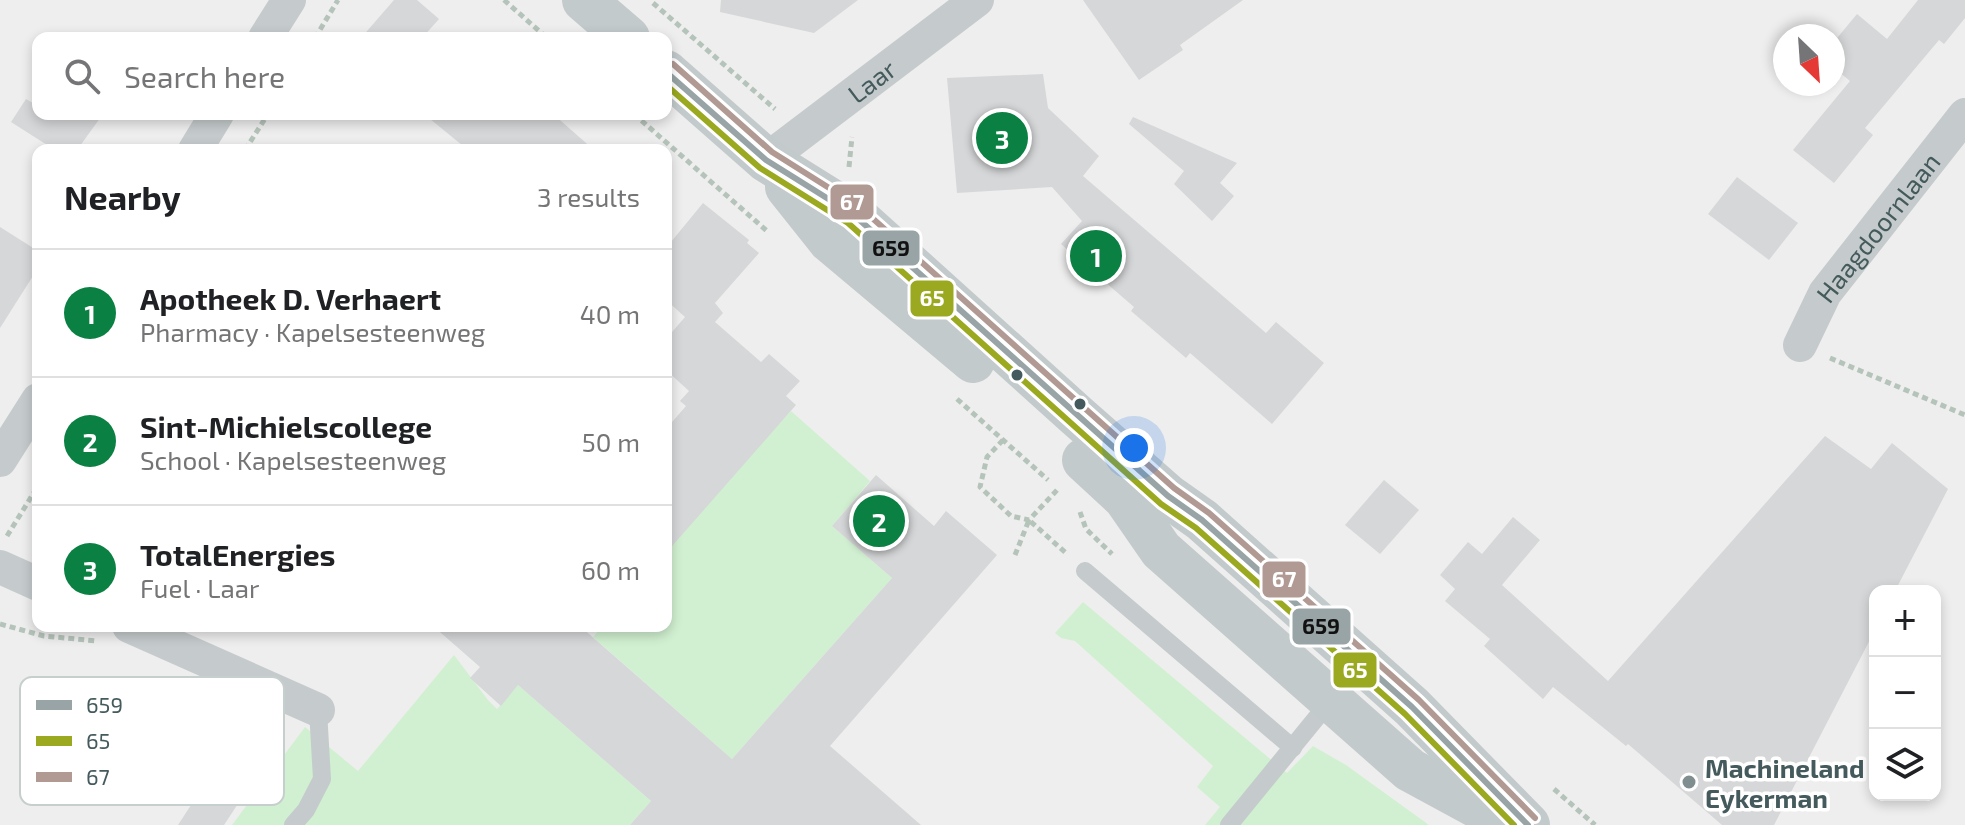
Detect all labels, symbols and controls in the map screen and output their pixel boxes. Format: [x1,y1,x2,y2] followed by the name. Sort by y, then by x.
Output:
[1773,24,1845,96] north arrow
[32,32,672,120] search box
[841,52,901,108] street label: Laar
[60,54,104,98] icon: search
[124,58,285,94] text: Search here
[976,108,1028,168] pin: 3
[1809,146,1945,308] street label: Haagdoornlaan
[64,176,181,217] text: Nearby
[537,181,640,212] text: 3 results
[829,183,875,221] line badge: 67
[840,188,865,214] text: 67
[1070,226,1122,286] pin: 1
[861,229,921,267] line badge: 659
[872,234,910,260] text: 659
[909,279,955,318] line badge: 65
[140,280,441,316] text: Apotheek D. Verhaert
[919,284,945,310] text: 65
[84,298,96,329] text: 1
[580,298,640,329] text: 40 m
[140,316,485,347] text: Pharmacy · Kapelsesteenweg
[1009,367,1025,383] unlabelled marker
[1072,396,1088,412] unlabelled marker
[140,408,432,444] text: Sint-Michielscollege
[82,426,98,457] text: 2
[582,426,640,457] text: 50 m
[1114,428,1154,468] your location
[140,444,446,475] text: School · Kapelsesteenweg
[853,491,905,551] pin: 2
[140,536,336,572] text: TotalEnergies
[83,554,97,585] text: 3
[581,554,640,585] text: 60 m
[1261,560,1307,599] line badge: 67
[1272,565,1297,591] text: 67
[140,572,260,603] text: Fuel · Laar
[1869,585,1941,801] map controls
[1869,585,1941,657] button: +
[1291,607,1352,646] line badge: 659
[1302,612,1340,638] text: 659
[1332,651,1378,689] line badge: 65
[1342,656,1368,682] text: 65
[1869,657,1941,729] button: −
[20,677,284,805] legend
[86,691,123,717] text: 659
[86,727,110,753] text: 65
[1869,729,1941,801] button: layers
[1705,752,1864,814] place label: Machineland Eykerman
[86,763,110,789] text: 67
[1680,773,1698,791] marker: Machineland Eykerman

